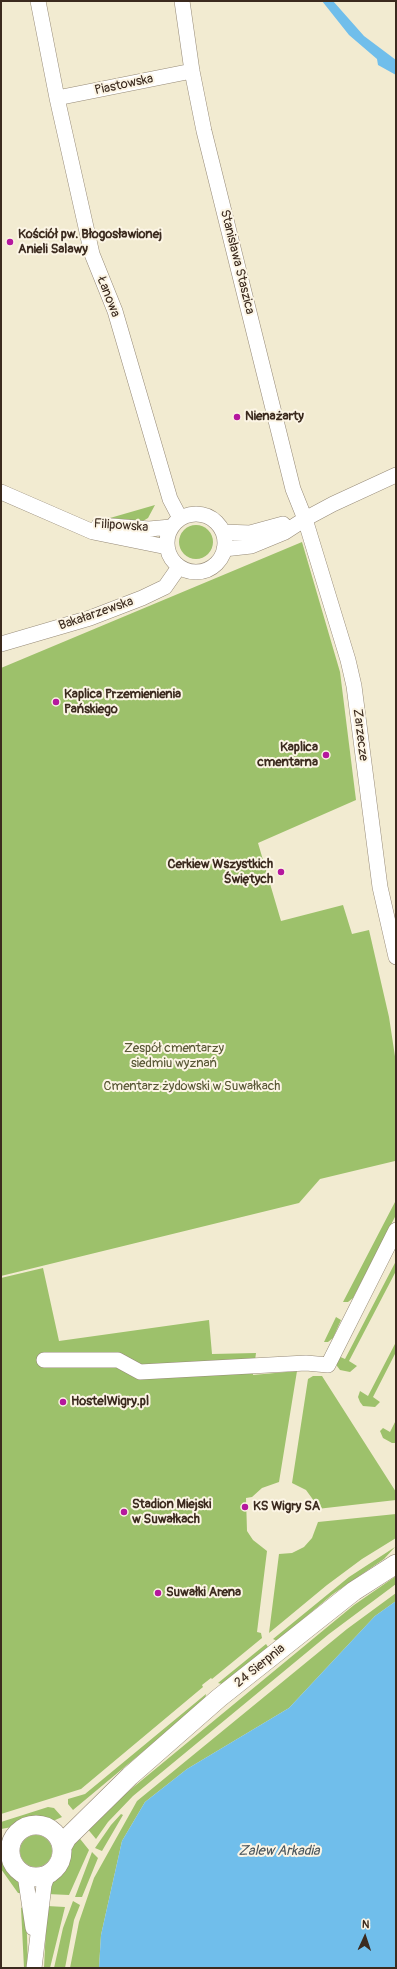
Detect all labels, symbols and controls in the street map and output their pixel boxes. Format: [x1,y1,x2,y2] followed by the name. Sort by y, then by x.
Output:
[93,71,155,99] street label: Piastowska
[216,208,258,316] street label: Stanisława Staszica
[18,227,162,258] place label: Kościół pw. Błogosławionej Anieli Salawy
[5,237,15,247] marker: Kościół pw. Błogosławionej Anieli Salawy
[93,274,123,320] street label: Łanowa
[245,409,304,425] place label: Nienażarty
[232,412,242,422] marker: Nienażarty
[93,516,149,536] street label: Filipowska
[57,594,135,634] street label: Bakałarzewska
[64,687,181,718] place label: Kaplica Przemienienia Pańskiego
[51,697,61,707] marker: Kaplica Przemienienia Pańskiego
[349,708,371,762] street label: Zarzecze
[257,740,318,771] place label: Kaplica cmentarna
[321,750,331,760] marker: Kaplica cmentarna
[167,857,273,888] place label: Cerkiew Wszystkich Świętych
[276,867,286,877] marker: Cerkiew Wszystkich Świętych
[124,1041,224,1072] park label: Zespół cmentarzy siedmiu wyznań
[104,1079,280,1095] park label: Cmentarz żydowski w Suwałkach
[71,1394,149,1410] place label: HostelWigry.pl
[58,1397,68,1407] marker: HostelWigry.pl
[132,1497,211,1528] place label: Stadion Miejski w Suwałkach
[253,1499,320,1515] place label: KS Wigry SA
[240,1502,250,1512] marker: KS Wigry SA
[119,1507,129,1517] marker: Stadion Miejski w Suwałkach
[166,1585,241,1601] place label: Suwałki Arena
[153,1588,163,1598] marker: Suwałki Arena
[232,1641,288,1691] street label: 24 Sierpnia
[238,1843,320,1859] water label: Zalew Arkadia
[345,1917,385,1957] north arrow
[362,1918,370,1931] text: N

